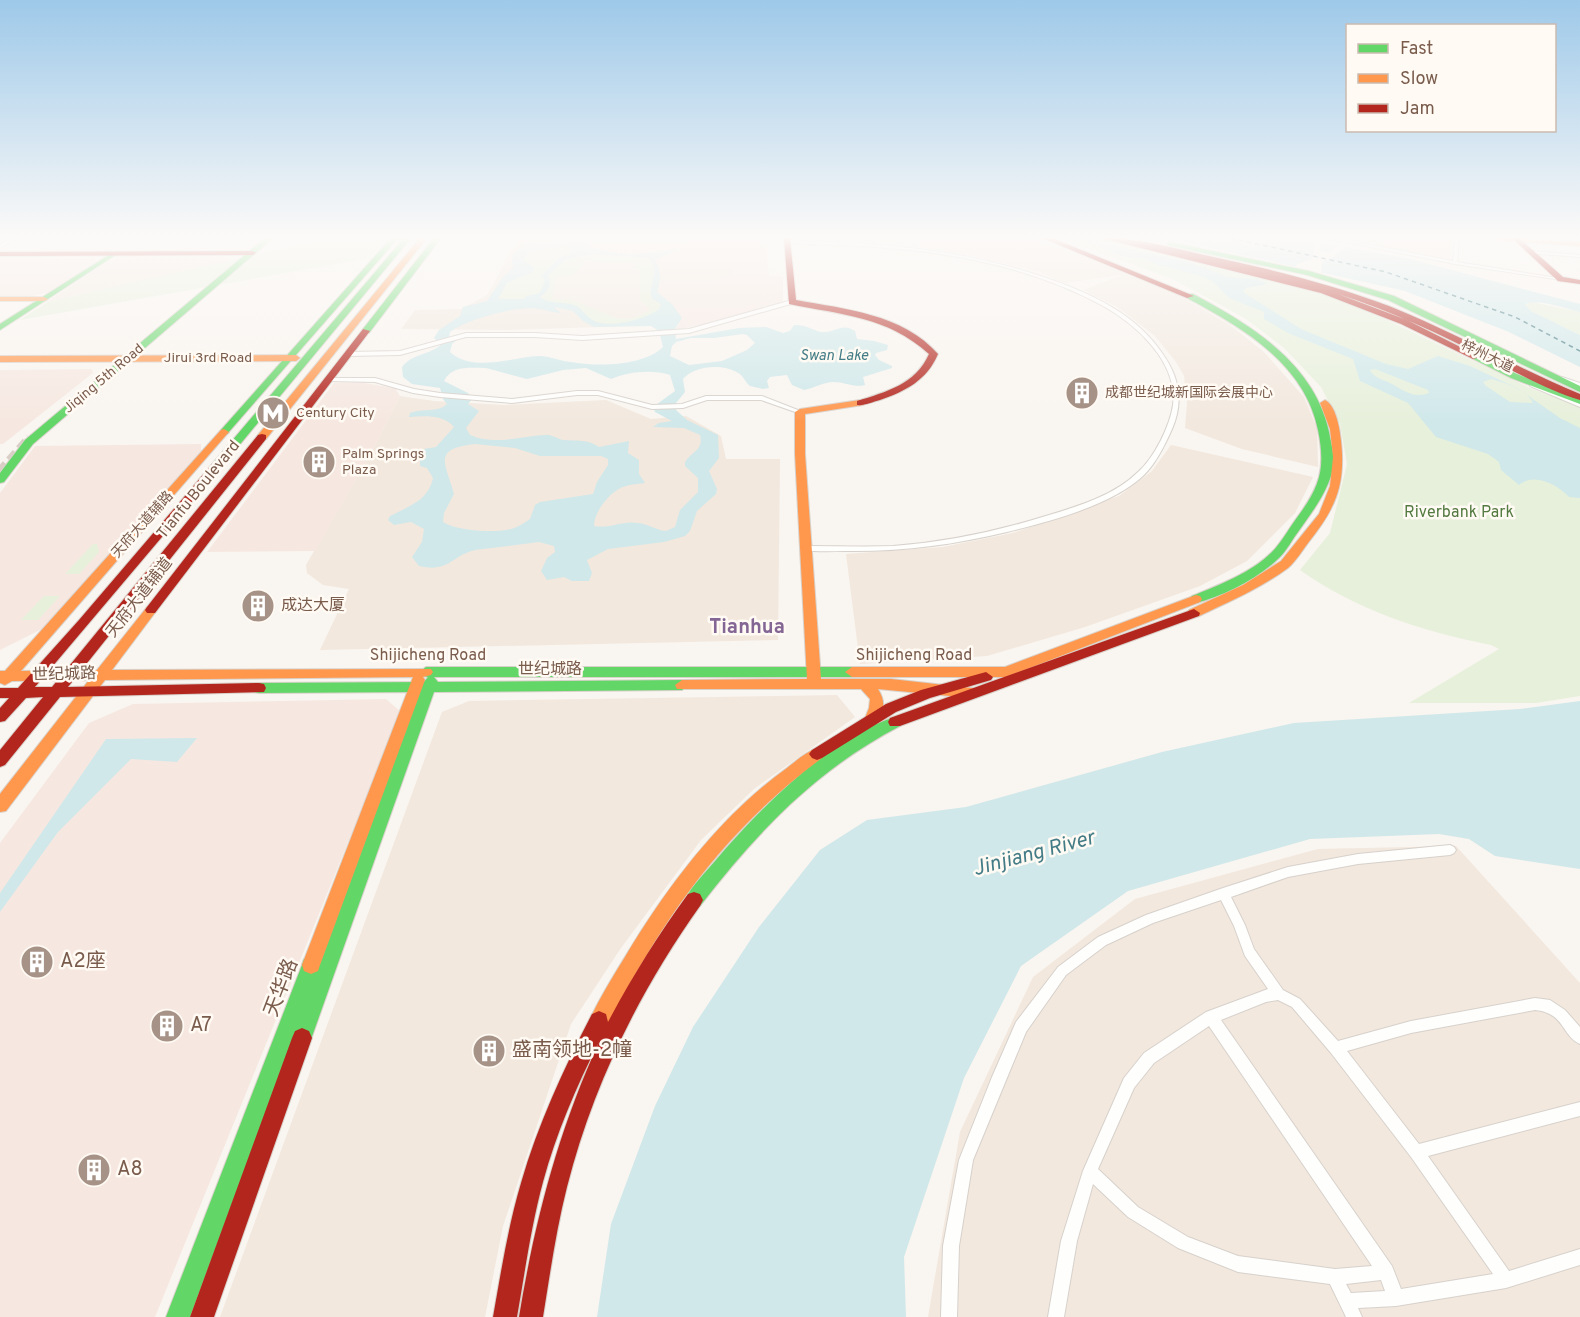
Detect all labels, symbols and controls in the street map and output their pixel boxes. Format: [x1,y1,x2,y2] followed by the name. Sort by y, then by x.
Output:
[1346,24,1556,132] legend
[1400,38,1433,61] text: Fast
[1400,68,1438,91] text: Slow
[1400,98,1435,121] text: Jam
[1458,336,1516,377] street label: 梓州大道
[61,341,147,417] street label: Jiqing 5th Road
[800,347,869,366] water label: Swan Lake
[164,350,252,367] street label: Jirui 3rd Road
[1064,375,1100,411] building icon: 成都世纪城新国际会展中心
[1105,385,1273,402] place label: 成都世纪城新国际会展中心
[255,395,291,431] metro station icon: Century City
[296,405,375,422] place label: Century City
[153,437,245,543] street label: Tianfu Boulevard
[301,444,337,480] building icon: Palm Springs Plaza
[342,446,424,479] place label: Palm Springs Plaza
[109,488,177,562] street label: 天府大道辅路
[1404,503,1514,523] park label: Riverbank Park
[103,554,177,642] street label: 天府大道辅道
[240,588,276,624] building icon: 成达大厦
[281,596,345,616] place label: 成达大厦
[709,615,785,641] district label: Tianhua
[370,646,486,666] street label: Shijicheng Road
[856,646,972,666] street label: Shijicheng Road
[518,660,582,680] street label: 世纪城路
[32,664,96,686] street label: 世纪城路
[970,824,1100,883] water label: Jinjiang River
[19,944,55,980] building icon: A2座
[60,949,106,975] place label: A2座
[259,955,305,1021] street label: 天华路
[149,1008,185,1044] building icon: A7
[190,1013,212,1039] place label: A7
[471,1033,507,1069] building icon: 盛南领地-2幢
[512,1038,632,1064] place label: 盛南领地-2幢
[76,1152,112,1188] building icon: A8
[117,1157,143,1183] place label: A8

